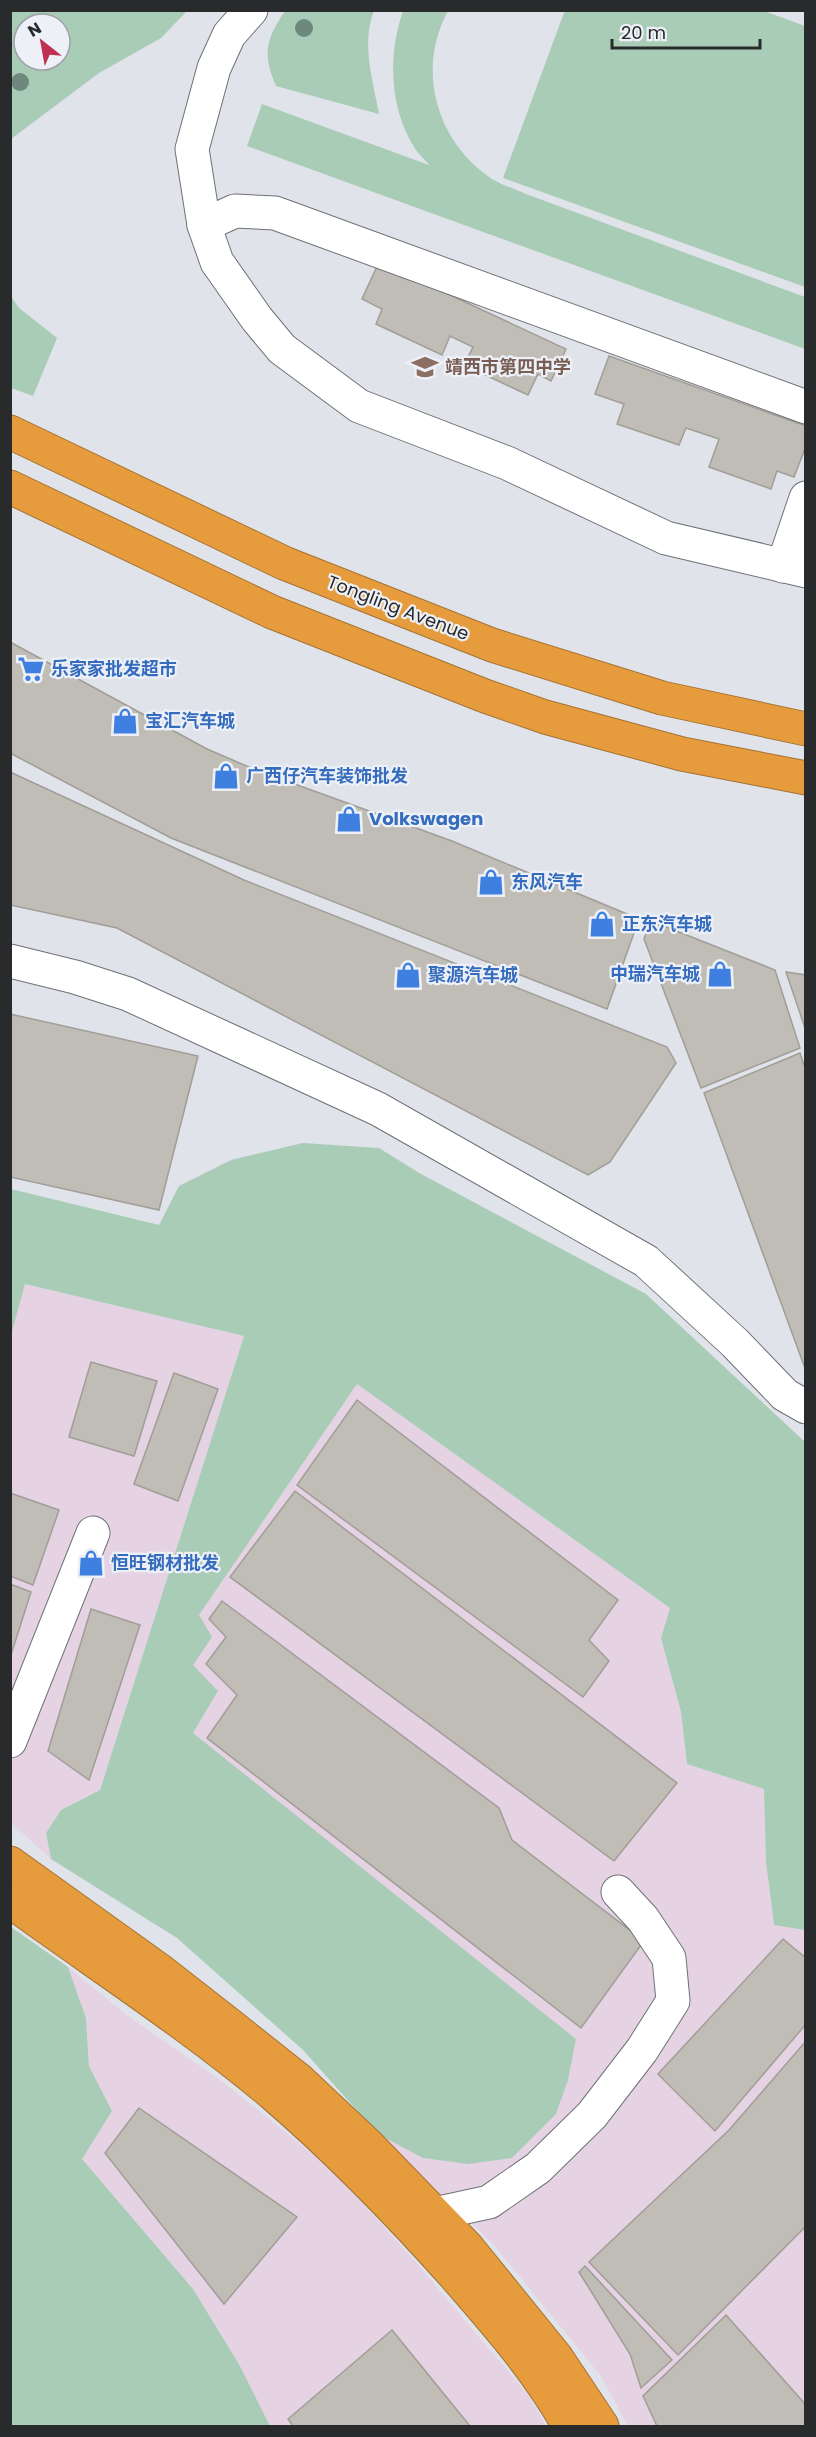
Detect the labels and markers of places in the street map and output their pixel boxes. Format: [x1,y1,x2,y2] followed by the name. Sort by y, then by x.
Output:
[410,352,440,382] school or university icon: 靖西市第四中学
[445,354,571,379] place label: 靖西市第四中学
[16,654,46,684] supermarket icon: 乐家家批发超市
[51,656,177,681] place label: 乐家家批发超市
[110,706,140,736] shop icon: 宝汇汽车城
[145,708,235,733] place label: 宝汇汽车城
[211,761,241,791] shop icon: 广西仔汽车装饰批发
[246,763,408,788] place label: 广西仔汽车装饰批发
[334,804,364,834] shop icon: Volkswagen
[369,806,483,831] place label: Volkswagen
[476,867,506,897] shop icon: 东风汽车
[511,869,583,894] place label: 东风汽车
[587,909,617,939] shop icon: 正东汽车城
[622,911,712,936] place label: 正东汽车城
[705,959,735,989] shop icon: 中瑞汽车城
[393,960,423,990] shop icon: 聚源汽车城
[610,961,700,986] place label: 中瑞汽车城
[428,962,518,987] place label: 聚源汽车城
[76,1548,106,1578] shop icon: 恒旺钢材批发
[111,1550,219,1575] place label: 恒旺钢材批发

